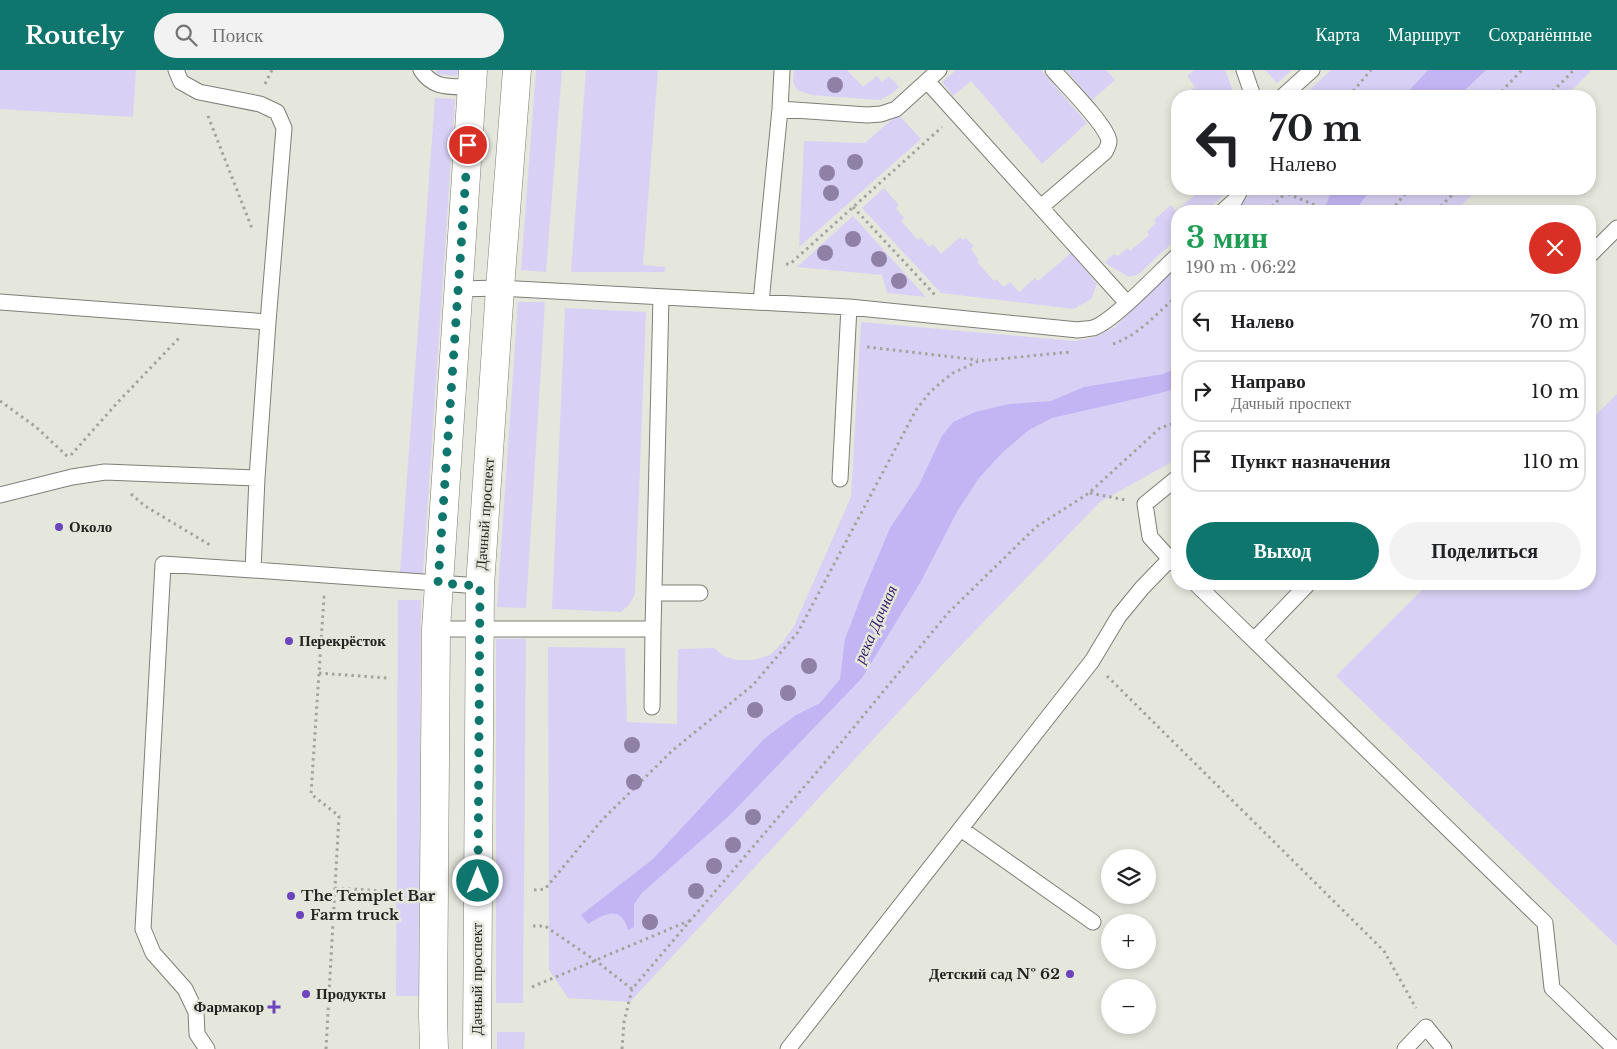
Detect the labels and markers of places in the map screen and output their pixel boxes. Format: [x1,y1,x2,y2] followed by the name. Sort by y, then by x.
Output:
[447,124,489,166] pin
[69,517,112,536] place label: Около
[53,521,65,533] marker: Около
[299,631,386,650] place label: Перекрёсток
[283,635,295,647] marker: Перекрёсток
[301,886,436,905] place label: The Templet Bar
[285,890,297,902] marker: The Templet Bar
[310,905,400,924] place label: Farm truck
[294,909,306,921] marker: Farm truck
[929,964,1060,983] place label: Детский сад № 62
[1064,968,1076,980] marker: Детский сад № 62
[316,984,386,1003] place label: Продукты
[300,988,312,1000] marker: Продукты
[194,997,264,1016] place label: Фармакор
[268,1001,280,1013] marker: Фармакор

